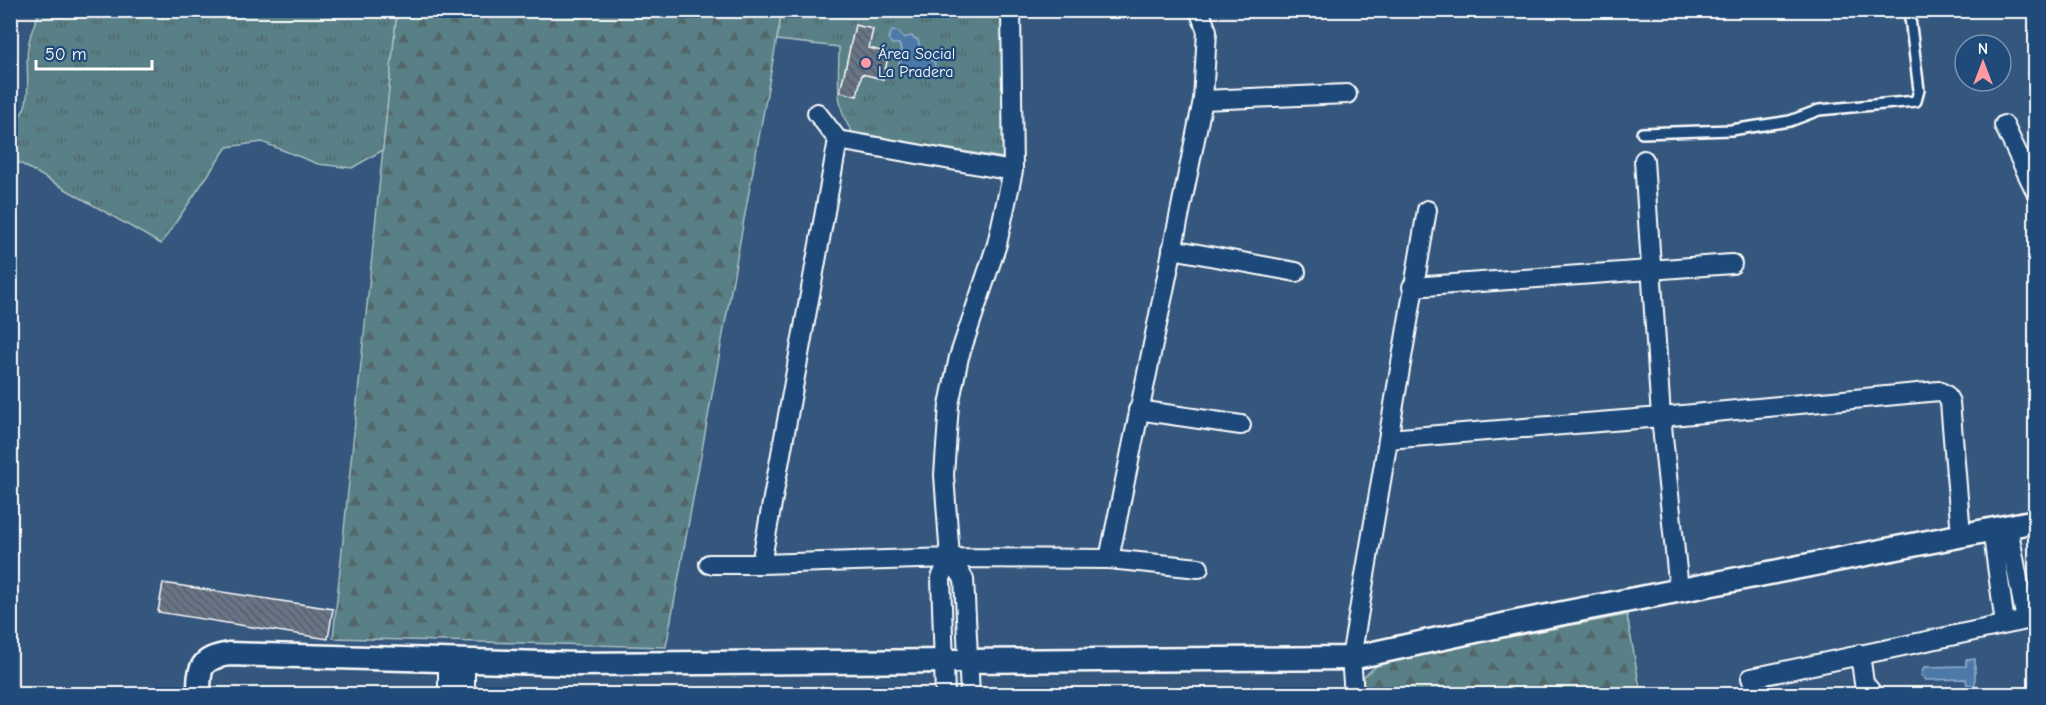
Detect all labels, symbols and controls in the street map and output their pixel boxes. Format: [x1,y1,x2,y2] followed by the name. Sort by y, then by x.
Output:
[36,33,152,71] scale bar
[1953,33,2013,93] north arrow
[1978,40,1988,58] text: N
[45,44,87,65] text: 50 m
[878,44,955,81] place label: Área Social La Pradera
[859,56,873,70] marker: Área Social La Pradera

